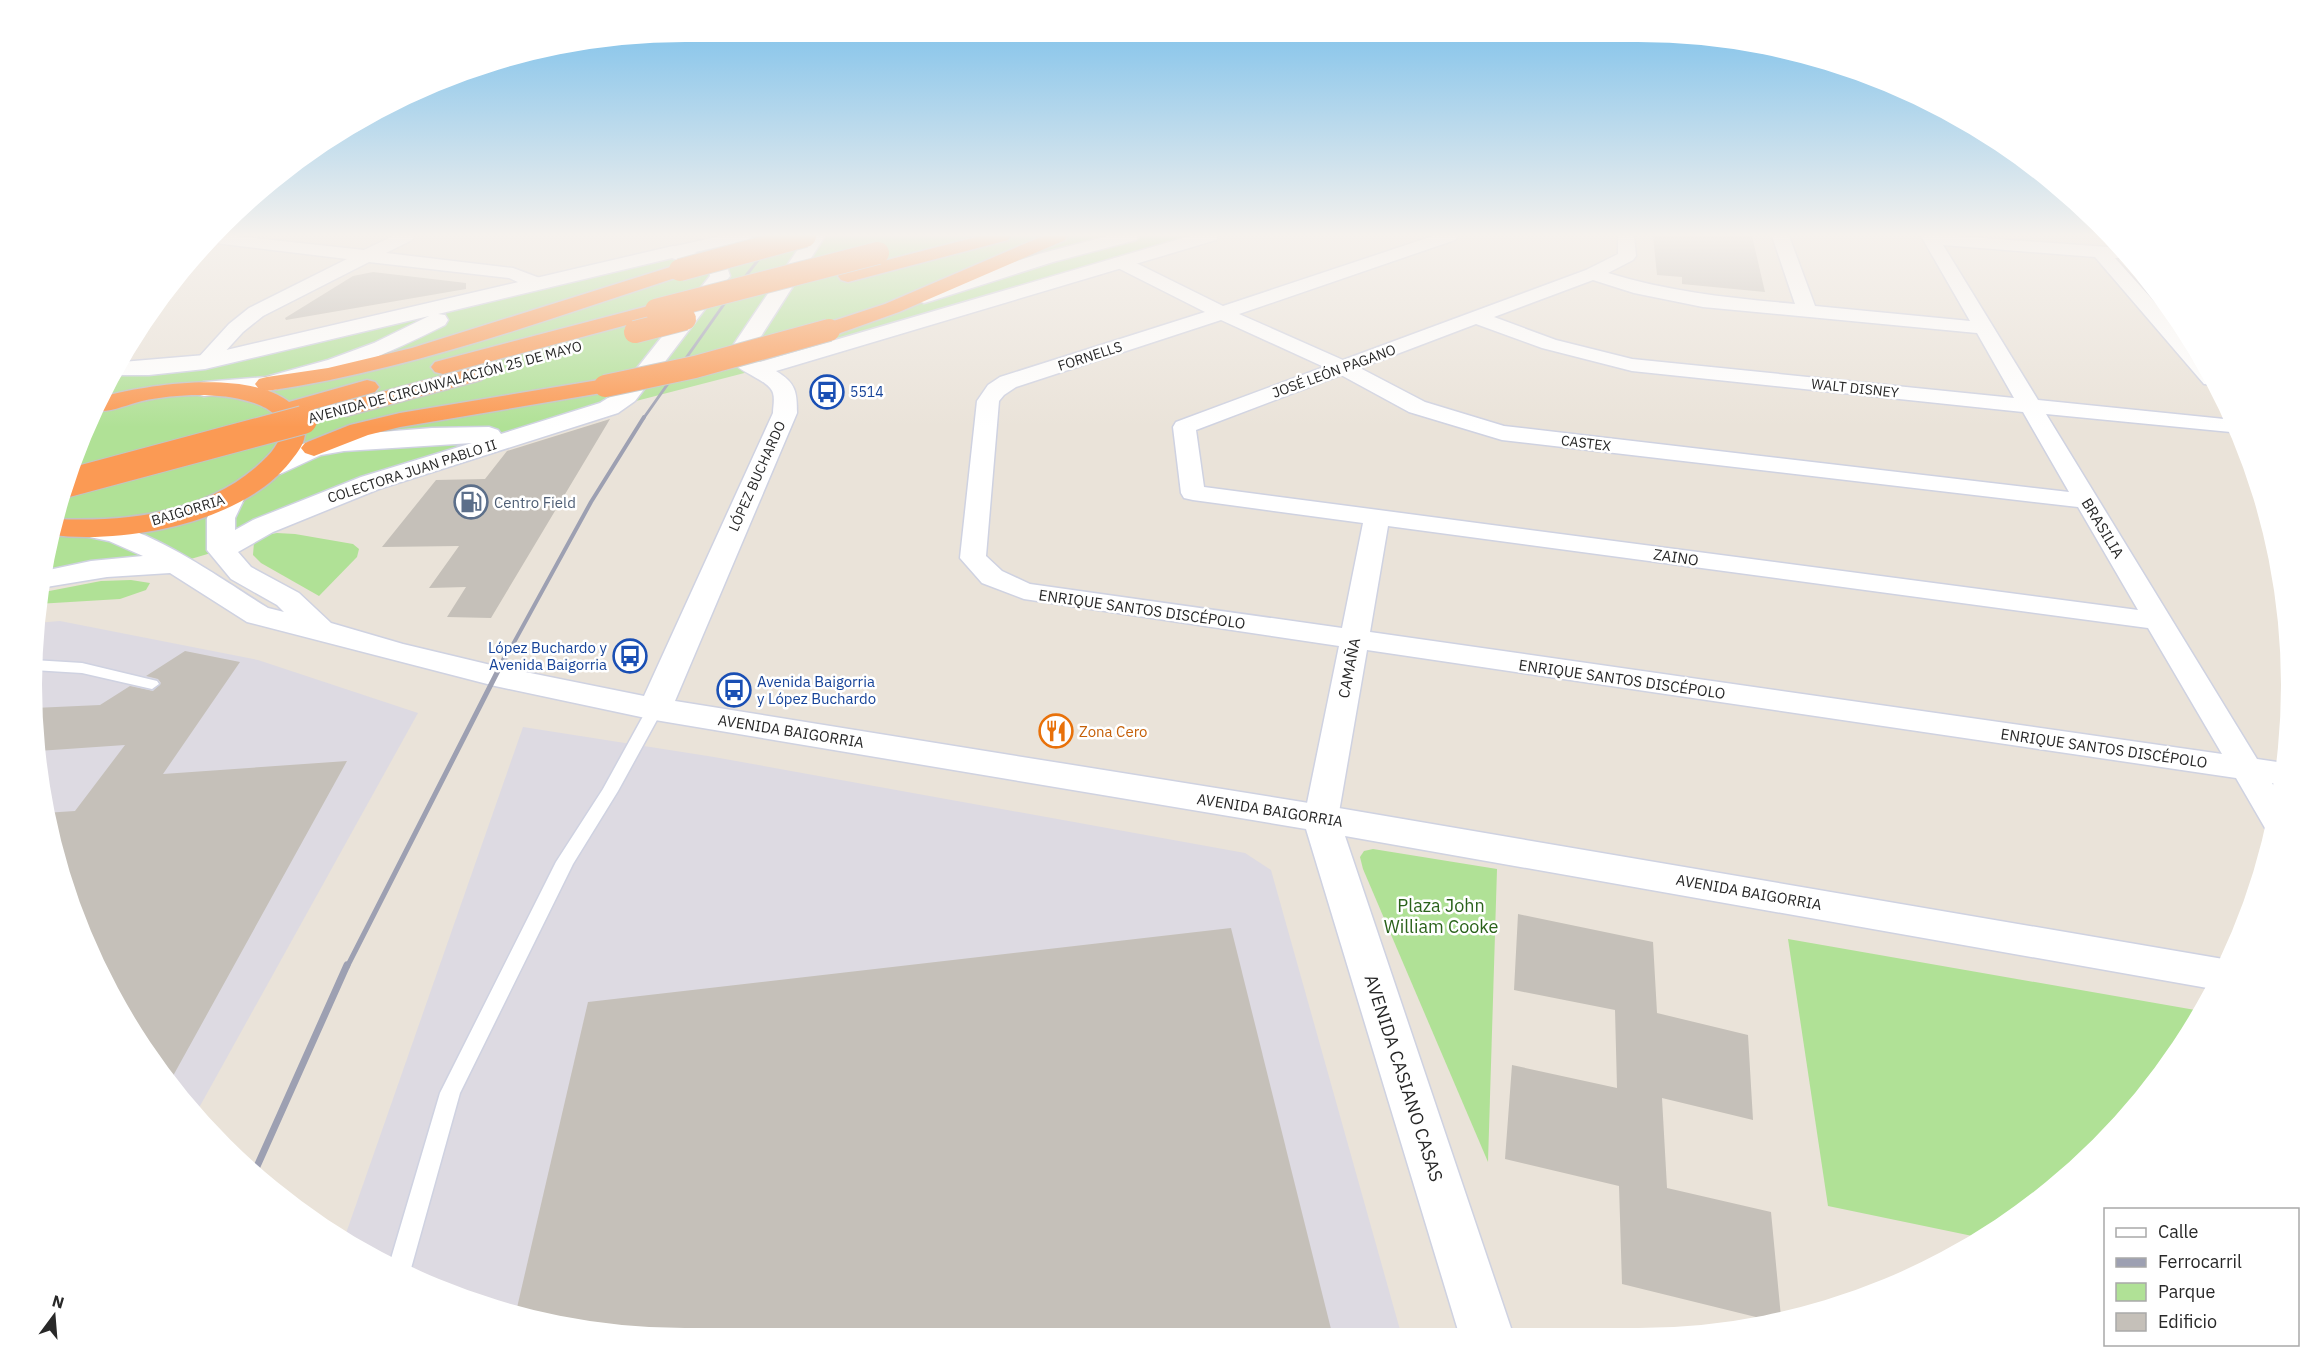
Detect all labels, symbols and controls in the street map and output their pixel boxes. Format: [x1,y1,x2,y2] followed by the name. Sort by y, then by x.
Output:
[306,336,584,427] street label: AVENIDA DE CIRCUNVALACIÓN 25 DE MAYO
[1056,337,1124,375] street label: FORNELLS
[1269,339,1398,402] street label: JOSÉ LEÓN PAGANO
[809,374,845,410] bus stop icon: 5514
[1810,374,1900,402] street label: WALT DISNEY
[850,383,884,401] place label: 5514
[724,417,789,534] street label: LÓPEZ BUCHARDO
[1560,431,1613,455] street label: CASTEX
[325,435,499,507] street label: COLECTORA JUAN PABLO II
[453,484,489,520] fuel station icon: Centro Field
[149,490,227,530] street label: BAIGORRIA
[494,493,576,512] place label: Centro Field
[2078,494,2129,562] street label: BRASILIA
[1652,544,1700,570] street label: ZAINO
[1038,585,1246,633] street label: ENRIQUE SANTOS DISCÉPOLO
[1334,636,1364,700] street label: CAMAÑA
[488,638,608,674] place label: López Buchardo y Avenida Baigorria
[612,638,648,674] bus stop icon: López Buchardo y Avenida Baigorria
[1518,655,1726,703] street label: ENRIQUE SANTOS DISCÉPOLO
[716,672,752,708] bus stop icon: Avenida Baigorria y López Buchardo
[757,672,876,708] place label: Avenida Baigorria y López Buchardo
[717,710,866,752] street label: AVENIDA BAIGORRIA
[1038,713,1074,749] restaurant icon: Zona Cero
[1079,722,1147,741] place label: Zona Cero
[2000,724,2208,772] street label: ENRIQUE SANTOS DISCÉPOLO
[1196,789,1345,831] street label: AVENIDA BAIGORRIA
[1675,870,1824,914] street label: AVENIDA BAIGORRIA
[1384,894,1498,938] park label: Plaza John William Cooke
[1360,971,1448,1185] street label: AVENIDA CASIANO CASAS
[2104,1208,2299,1346] legend
[2158,1220,2198,1243] text: Calle
[2158,1250,2242,1273] text: Ferrocarril
[2158,1280,2216,1303] text: Parque
[24,1286,84,1346] north arrow
[50,1290,66,1313] text: N
[2158,1310,2217,1333] text: Edificio

